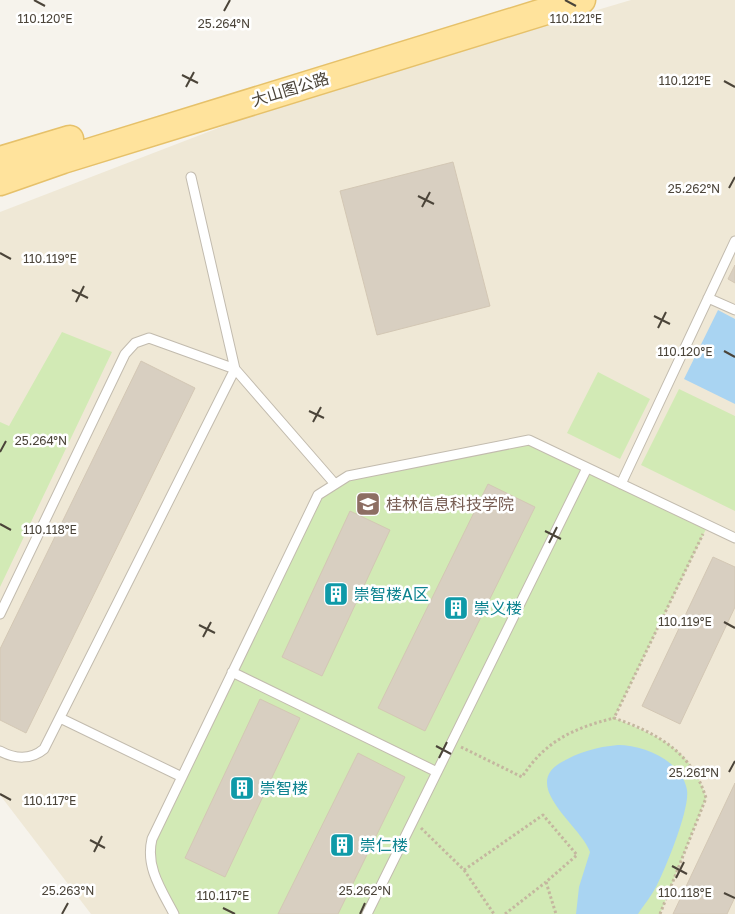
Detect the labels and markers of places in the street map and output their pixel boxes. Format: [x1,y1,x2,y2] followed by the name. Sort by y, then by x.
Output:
[355,491,381,517] school or university icon: 桂林信息科技学院
[386,494,514,514] place label: 桂林信息科技学院
[323,581,349,607] building icon: 崇智楼A区
[354,584,429,604] place label: 崇智楼A区
[443,595,469,621] building icon: 崇义楼
[474,598,522,618] place label: 崇义楼
[229,775,255,801] building icon: 崇智楼
[260,778,308,798] place label: 崇智楼
[329,832,355,858] building icon: 崇仁楼
[360,835,408,855] place label: 崇仁楼

